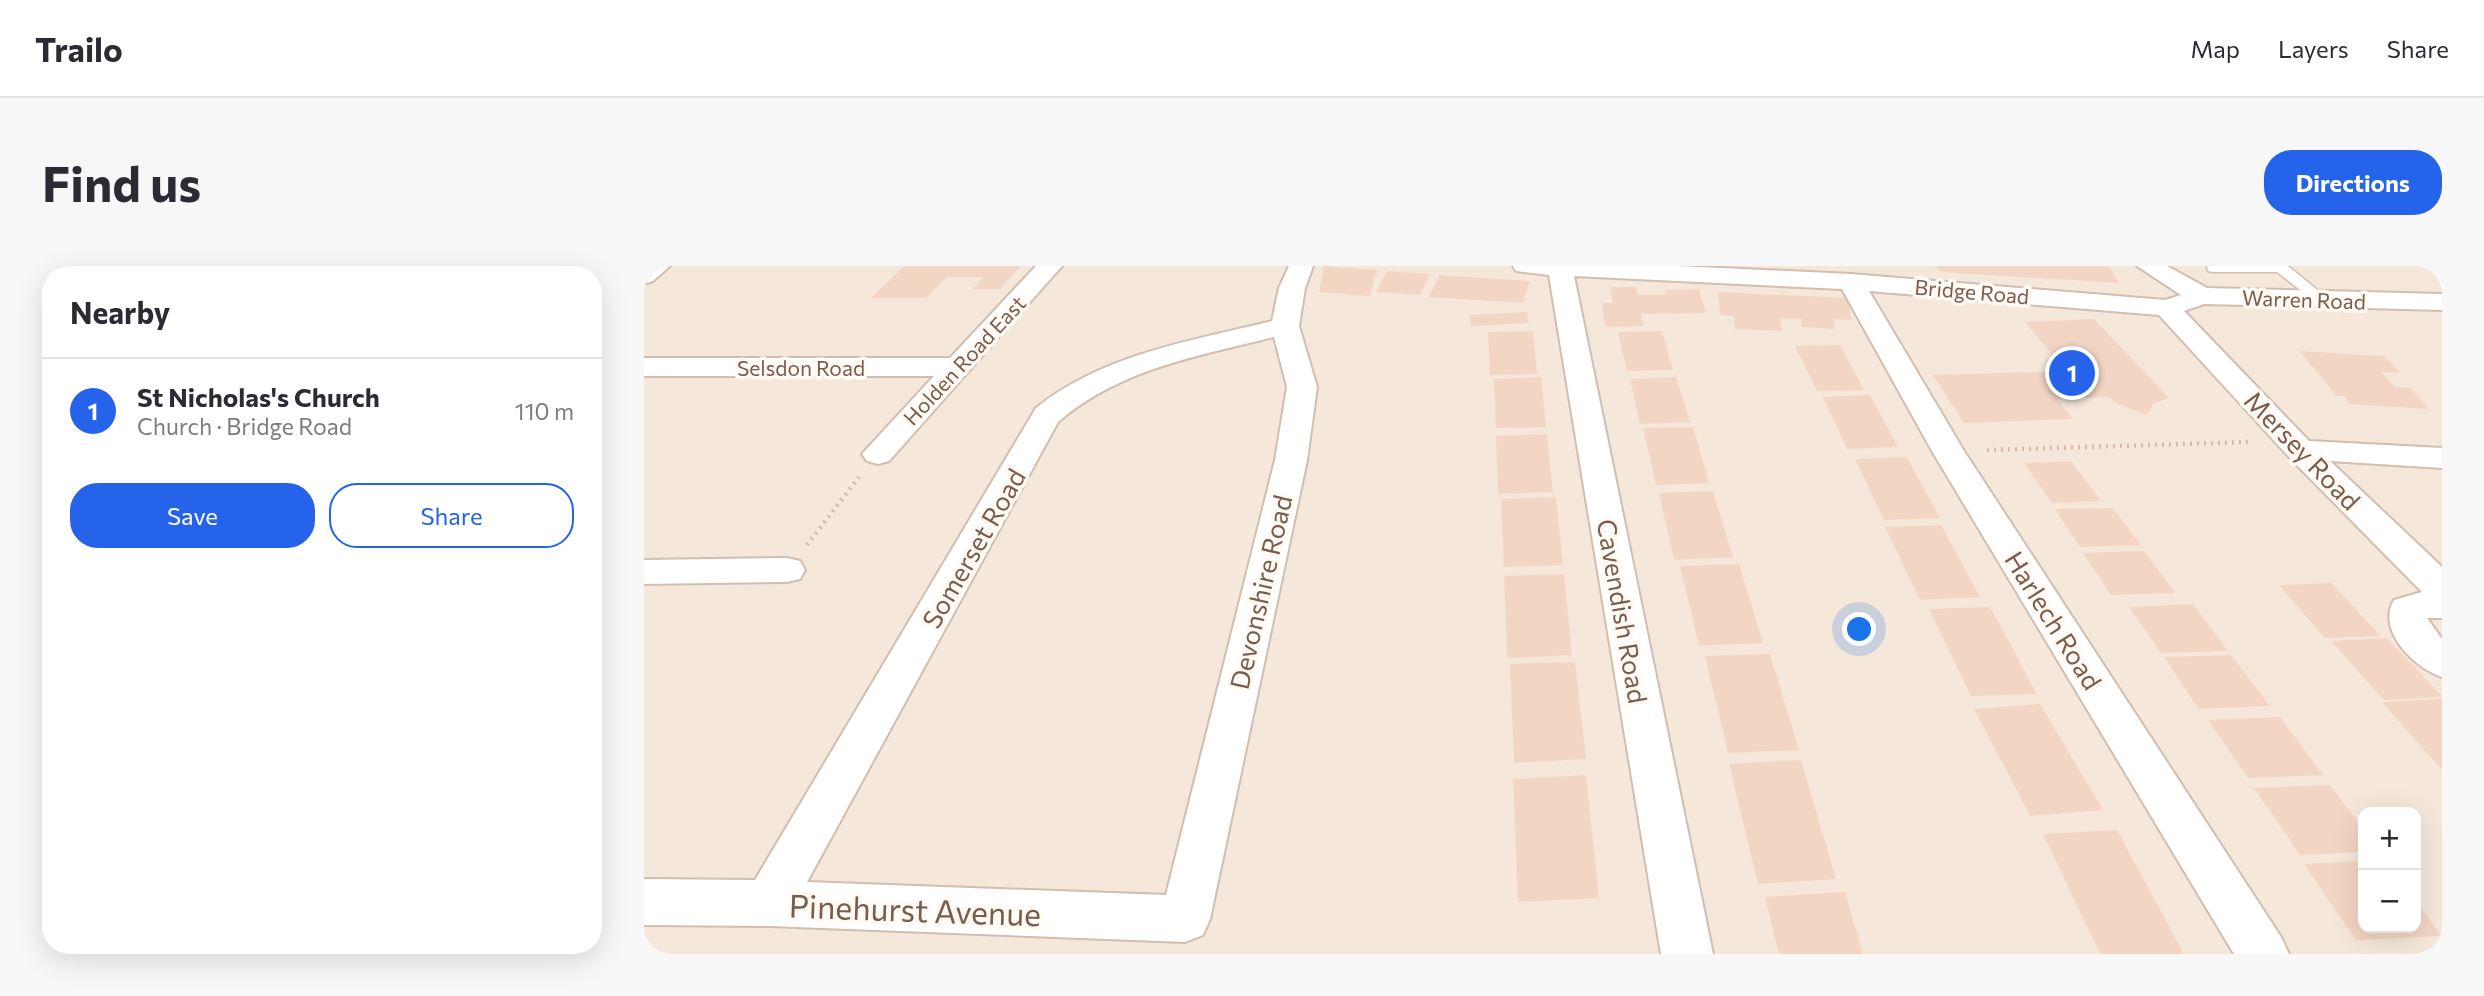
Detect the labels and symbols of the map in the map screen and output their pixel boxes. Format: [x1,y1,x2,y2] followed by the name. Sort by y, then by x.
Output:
[1914,274,2030,308] street label: Bridge Road
[2242,284,2366,314] street label: Warren Road
[898,290,1030,430] street label: Holden Road East
[2049,347,2095,399] pin: 1
[737,355,865,380] street label: Selsdon Road
[2239,384,2367,516] street label: Mersey Road
[915,463,1031,633] street label: Somerset Road
[1223,492,1297,692] street label: Devonshire Road
[1592,516,1654,706] street label: Cavendish Road
[1999,545,2109,695] street label: Harlech Road
[1842,612,1876,646] your location
[788,885,1042,933] street label: Pinehurst Avenue

